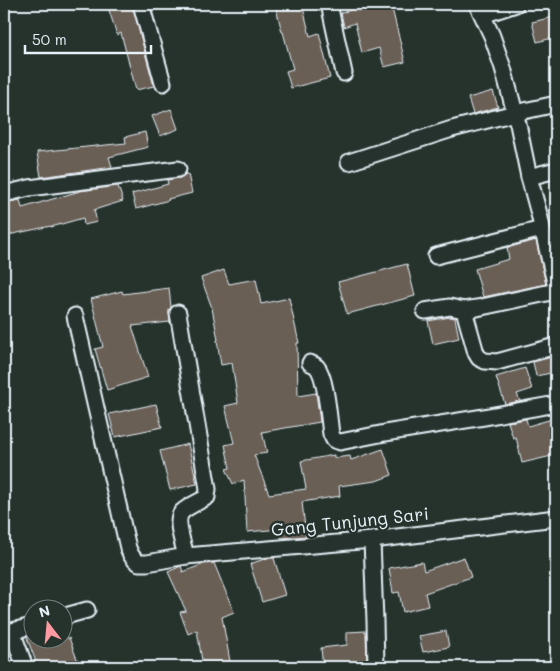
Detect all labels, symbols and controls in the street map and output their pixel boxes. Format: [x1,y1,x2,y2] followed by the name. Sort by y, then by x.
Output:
[25,22,151,54] scale bar
[32,29,67,49] text: 50 m
[270,501,430,541] street label: Gang Tunjung Sari
[22,598,72,648] north arrow
[37,600,52,622] text: N

